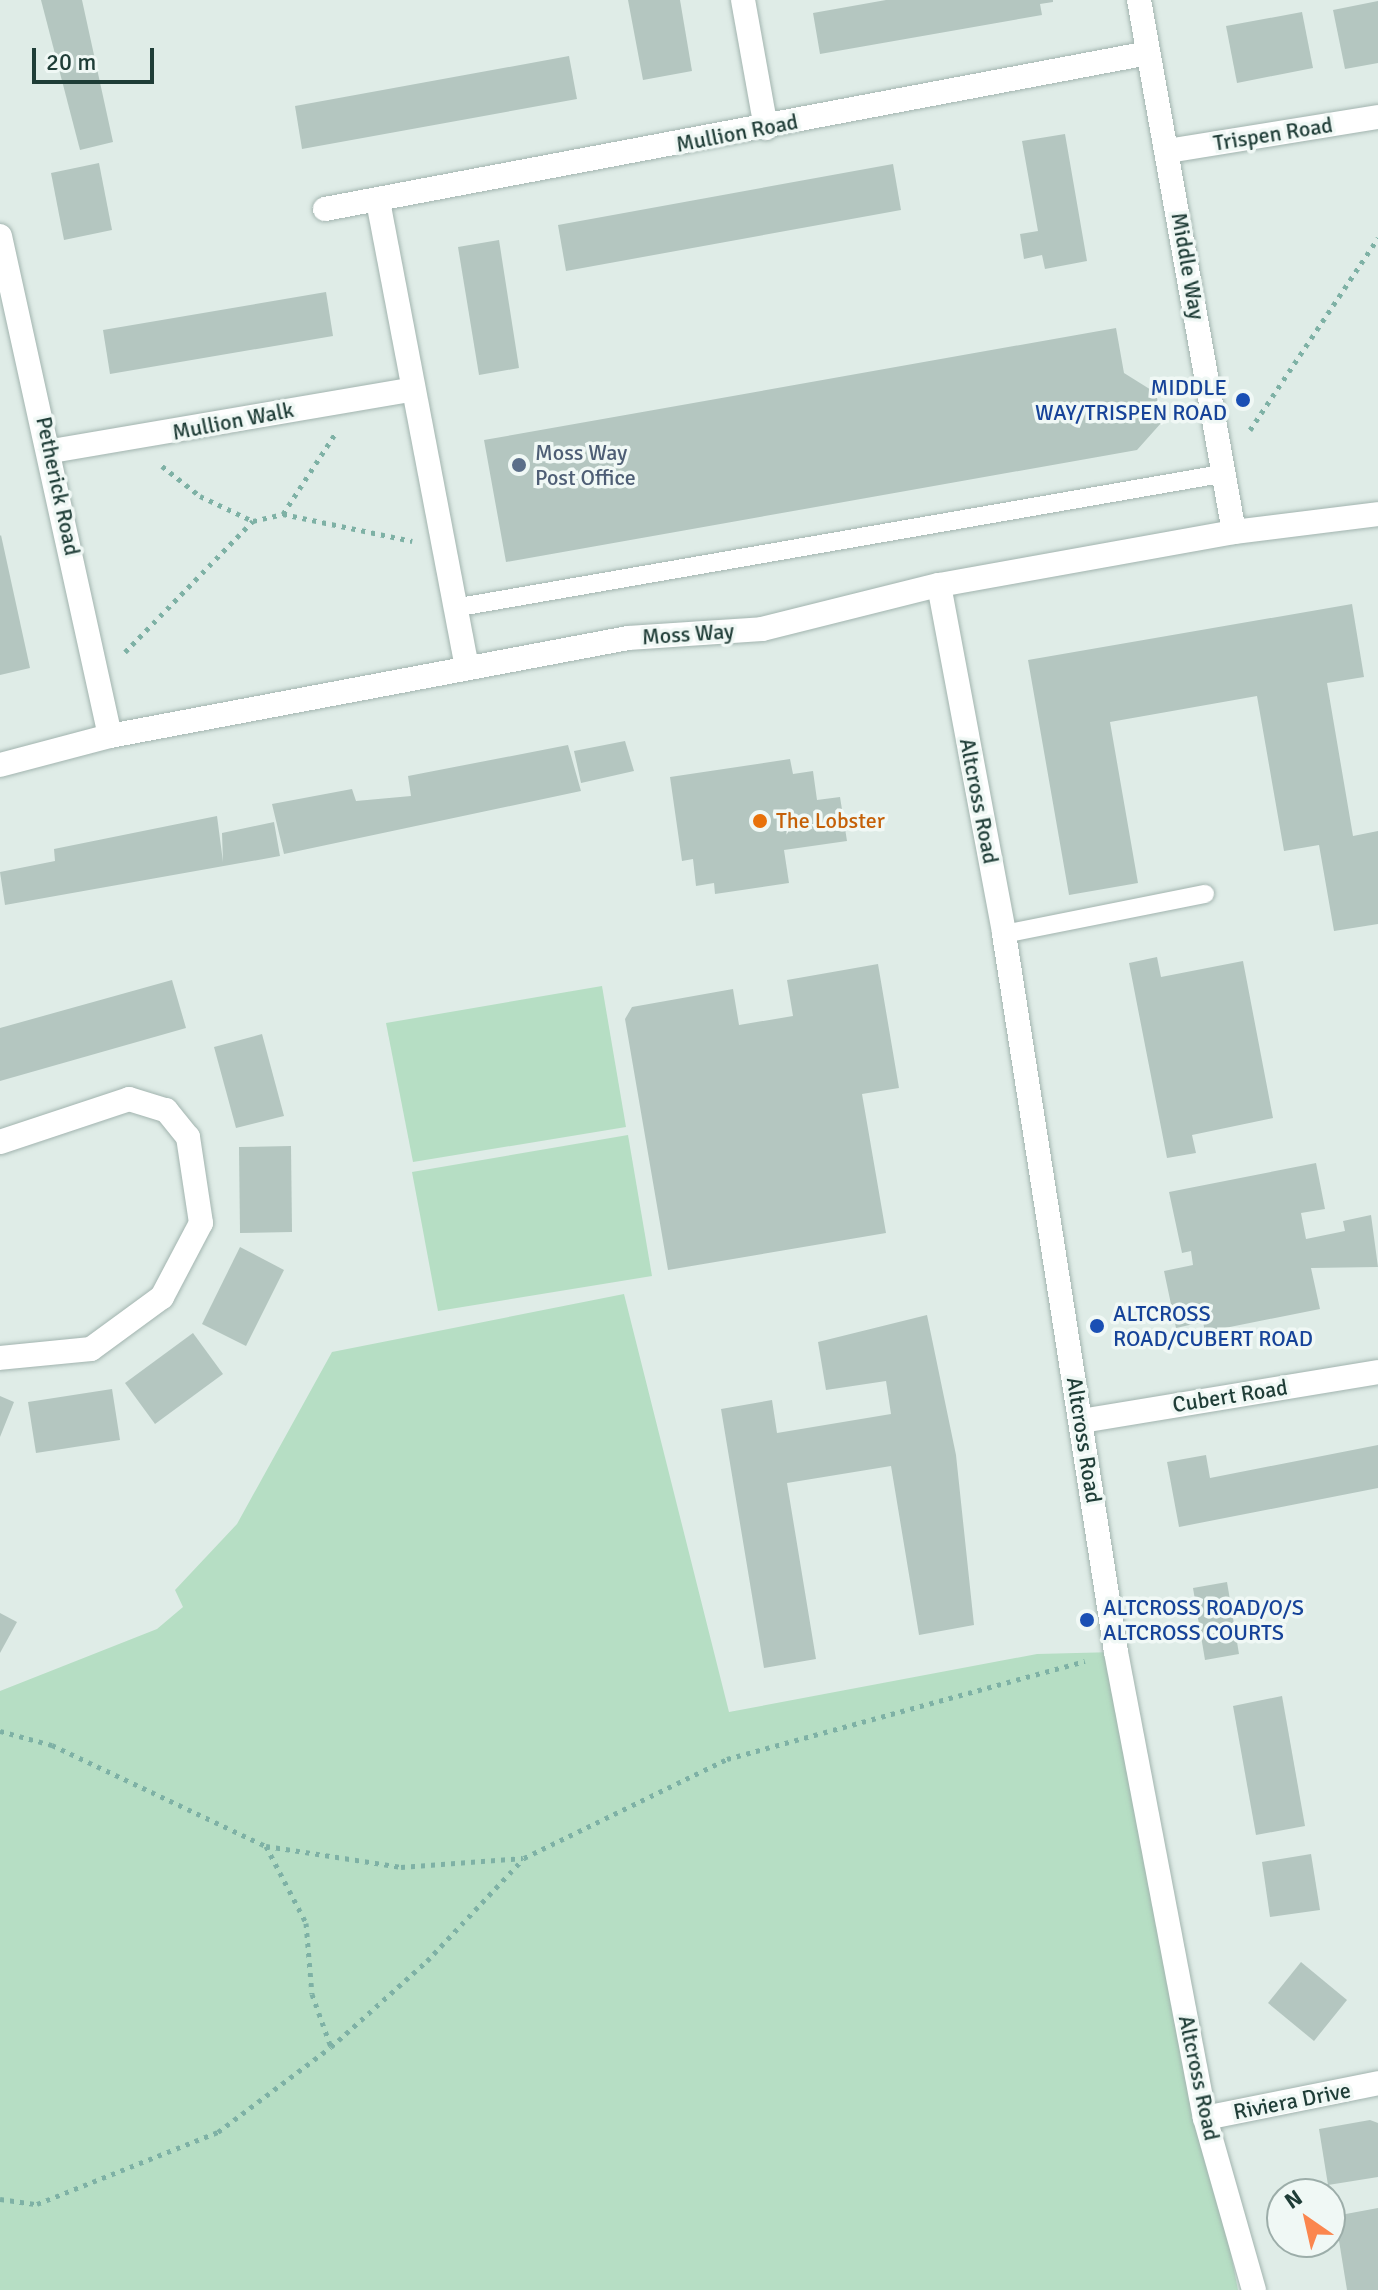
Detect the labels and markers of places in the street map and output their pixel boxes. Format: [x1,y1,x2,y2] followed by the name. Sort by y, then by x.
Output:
[1035,374,1227,426] place label: MIDDLE WAY/TRISPEN ROAD
[1234,391,1252,409] marker: MIDDLE WAY/TRISPEN ROAD
[535,439,636,490] place label: Moss Way Post Office
[510,456,528,474] marker: Moss Way Post Office
[776,808,885,834] place label: The Lobster
[751,812,769,830] marker: The Lobster
[1113,1300,1313,1352] place label: ALTCROSS ROAD/CUBERT ROAD
[1088,1317,1106,1335] marker: ALTCROSS ROAD/CUBERT ROAD
[1103,1594,1304,1646] place label: ALTCROSS ROAD/O/S ALTCROSS COURTS
[1078,1611,1096,1629] marker: ALTCROSS ROAD/O/S ALTCROSS COURTS

